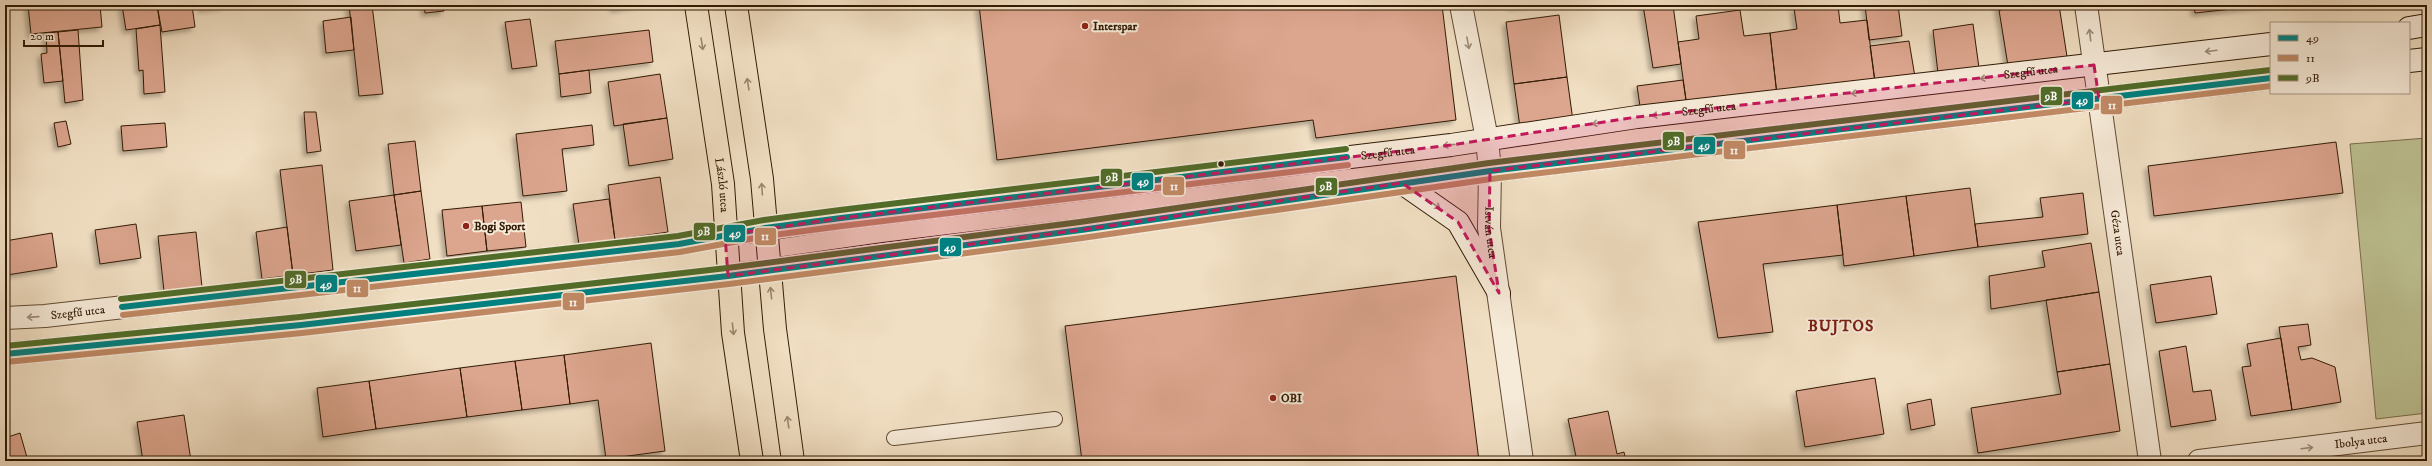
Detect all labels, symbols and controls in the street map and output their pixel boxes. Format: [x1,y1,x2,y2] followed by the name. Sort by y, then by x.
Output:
[1093,19,1138,34] place label: Interspar
[1080,21,1090,31] marker: Interspar
[24,22,103,48] scale bar
[2270,22,2410,94] legend
[30,29,54,44] text: 20 m
[2086,29,2094,42] one-way arrow
[2306,31,2319,46] text: 49
[1464,36,1472,49] one-way arrow
[698,37,706,50] one-way arrow
[2205,47,2218,54] one-way arrow
[2306,51,2315,66] text: 11
[2003,61,2059,82] street label: Szegfű utca
[2305,71,2320,86] text: 9B
[1980,74,1993,82] one-way arrow
[744,78,752,91] one-way arrow
[2040,86,2063,106] line badge: 9B
[1851,89,1864,96] one-way arrow
[2044,90,2057,104] text: 9B
[2071,91,2094,110] line badge: 49
[2075,94,2088,108] text: 49
[2100,95,2123,115] line badge: 11
[1681,98,1738,119] street label: Szegfű utca
[2108,99,2116,113] text: 11
[1652,111,1665,119] one-way arrow
[1592,119,1605,127] one-way arrow
[1662,131,1685,151] line badge: 9B
[1667,135,1680,149] text: 9B
[1693,136,1716,155] line badge: 49
[1697,139,1710,153] text: 49
[1723,140,1746,160] line badge: 11
[1442,141,1455,149] one-way arrow
[1360,142,1417,163] street label: Szegfű utca
[1730,144,1738,158] text: 11
[712,157,732,214] street label: László utca
[1216,159,1226,169] unlabelled marker
[1100,168,1123,187] line badge: 9B
[1105,171,1118,185] text: 9B
[1131,172,1154,191] line badge: 49
[1136,175,1149,189] text: 49
[1162,176,1185,196] line badge: 11
[1315,177,1338,196] line badge: 9B
[1170,180,1178,194] text: 11
[1319,180,1332,194] text: 9B
[759,183,766,196] one-way arrow
[1429,201,1440,209] one-way arrow
[1481,206,1501,260] street label: István utca
[2107,209,2129,258] street label: Géza utca
[474,219,526,234] place label: Bogi Sport
[461,221,471,231] marker: Bogi Sport
[693,222,716,241] line badge: 9B
[723,224,746,243] line badge: 49
[697,225,710,239] text: 9B
[728,227,741,241] text: 49
[754,227,777,246] line badge: 11
[761,230,769,244] text: 11
[939,237,962,257] line badge: 49
[943,241,956,255] text: 49
[284,270,307,289] line badge: 9B
[289,273,302,287] text: 9B
[315,274,338,293] line badge: 49
[319,278,332,292] text: 49
[346,279,369,298] line badge: 11
[353,282,361,296] text: 11
[767,287,775,300] one-way arrow
[562,292,585,311] line badge: 11
[569,296,577,310] text: 11
[50,302,107,323] street label: Szegfű utca
[27,313,40,320] one-way arrow
[1808,316,1874,336] district label: BUJTOS
[729,322,737,335] one-way arrow
[1281,391,1302,406] place label: OBI
[1268,393,1278,403] marker: OBI
[784,416,792,429] one-way arrow
[2333,430,2389,452] street label: Ibolya utca
[2300,444,2313,451] one-way arrow

